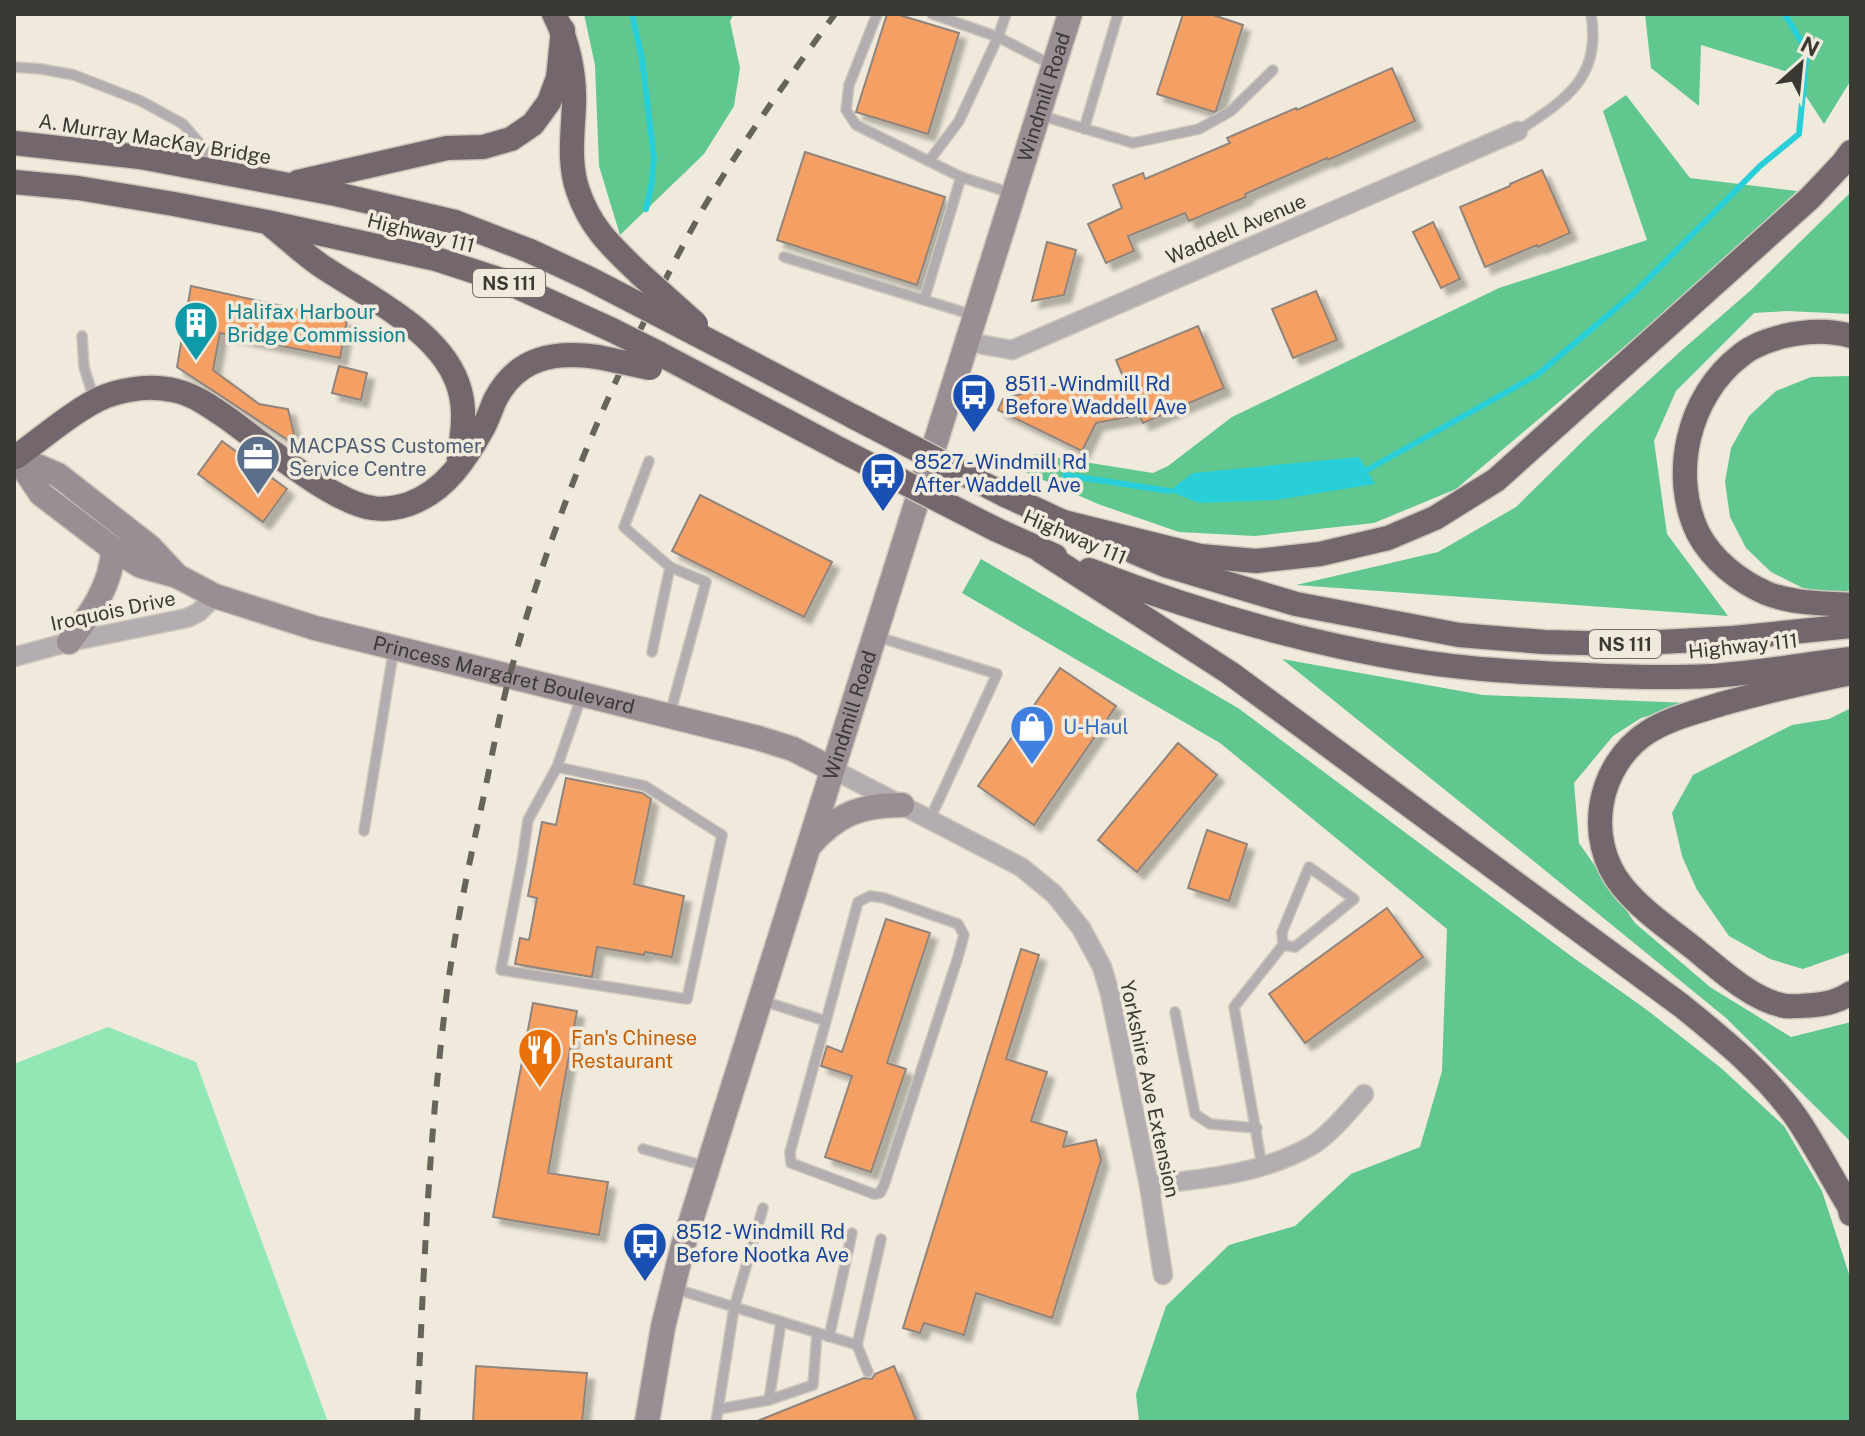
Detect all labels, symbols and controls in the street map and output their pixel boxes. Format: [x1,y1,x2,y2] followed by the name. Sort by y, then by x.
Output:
[1761,24,1841,104] north arrow
[1012,29,1075,165] street label: Windmill Road
[1797,31,1824,62] text: N
[37,109,273,169] street label: A. Murray MacKay Bridge
[1162,189,1310,269] street label: Waddell Avenue
[365,208,477,258] street label: Highway 111
[473,269,545,297] road number: NS 111
[172,299,220,362] building icon: Halifax Harbour Bridge Commission
[227,300,406,347] place label: Halifax Harbour Bridge Commission
[950,371,998,434] bus stop icon: 8511 - Windmill Rd Before Waddell Ave
[1005,372,1187,419] place label: 8511 - Windmill Rd Before Waddell Ave
[234,433,282,496] office icon: MACPASS Customer Service Centre
[289,434,482,481] place label: MACPASS Customer Service Centre
[859,450,907,513] bus stop icon: 8527 - Windmill Rd After Waddell Ave
[914,450,1087,497] place label: 8527 - Windmill Rd After Waddell Ave
[1020,504,1130,570] street label: Highway 111
[48,586,178,636] street label: Iroquois Drive
[1687,628,1799,664] street label: Highway 111
[1589,630,1661,658] road number: NS 111
[371,631,637,719] street label: Princess Margaret Boulevard
[818,648,881,783] street label: Windmill Road
[1008,703,1056,766] shop icon: U-Haul
[1063,715,1129,739] place label: U-Haul
[1115,978,1185,1200] street label: Yorkshire Ave Extension
[516,1026,564,1089] restaurant icon: Fan's Chinese Restaurant
[571,1026,697,1073] place label: Fan's Chinese Restaurant
[621,1220,669,1283] bus stop icon: 8512 - Windmill Rd Before Nootka Ave
[676,1220,849,1267] place label: 8512 - Windmill Rd Before Nootka Ave

